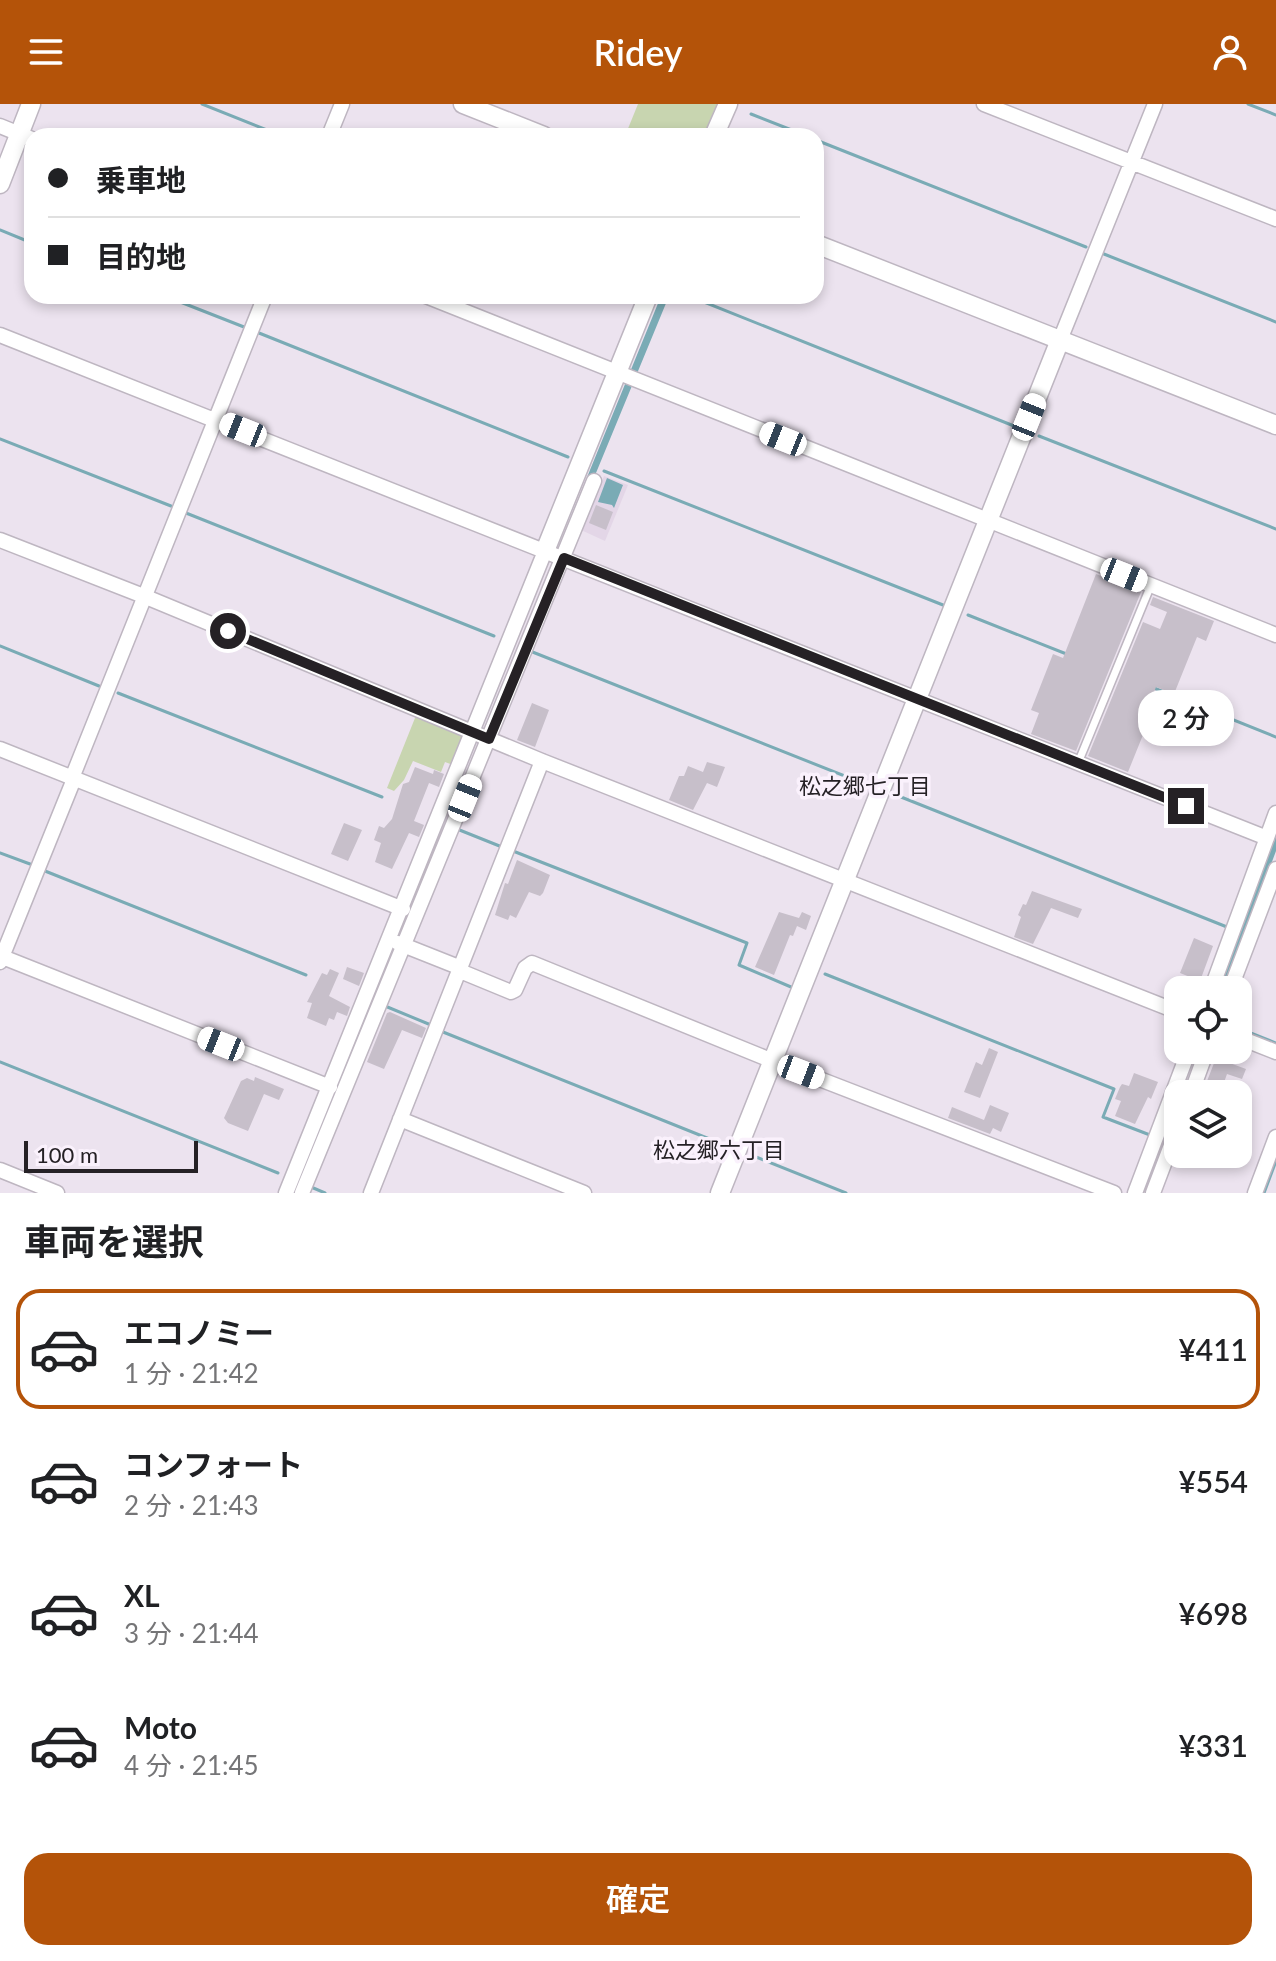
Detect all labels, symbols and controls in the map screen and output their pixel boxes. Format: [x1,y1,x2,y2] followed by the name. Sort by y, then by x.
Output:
[24,30,68,74] icon: menu
[593,30,683,74] text: Ridey
[1208,30,1252,74] icon: person
[96,161,186,197] text: 乗車地
[96,238,186,274] text: 目的地
[1009,390,1049,444] car
[216,410,270,450] car
[756,419,810,459] car
[1097,555,1151,595] car
[210,613,246,649] route start
[1138,690,1234,746] callout: 2 分
[1162,702,1210,734] text: 2 分
[445,771,485,825] car
[799,772,931,799] district label: 松之郷七丁目
[1168,788,1204,824] route end
[1164,976,1252,1168] map controls
[1164,976,1252,1064] button: locate
[194,1024,248,1064] car
[774,1052,828,1092] car
[1164,1080,1252,1168] button: layers
[653,1136,785,1163] district label: 松之郷六丁目
[24,1137,198,1173] scale bar
[36,1141,98,1168] text: 100 m
[24,1219,204,1263] text: 車両を選択
[28,1313,100,1385] icon: car
[124,1314,274,1350] text: エコノミー
[1178,1331,1248,1367] text: ¥411
[124,1357,259,1389] text: 1 分 · 21:42
[28,1445,100,1517] icon: car
[124,1446,303,1482] text: コンフォート
[1178,1463,1248,1499] text: ¥554
[124,1489,259,1521] text: 2 分 · 21:43
[28,1577,100,1649] icon: car
[124,1577,160,1613] text: XL
[1178,1595,1248,1631] text: ¥698
[124,1617,259,1649] text: 3 分 · 21:44
[28,1709,100,1781] icon: car
[124,1709,197,1745] text: Moto
[1178,1727,1248,1763] text: ¥331
[124,1749,259,1781] text: 4 分 · 21:45
[24,1853,1252,1945] button: 確定

